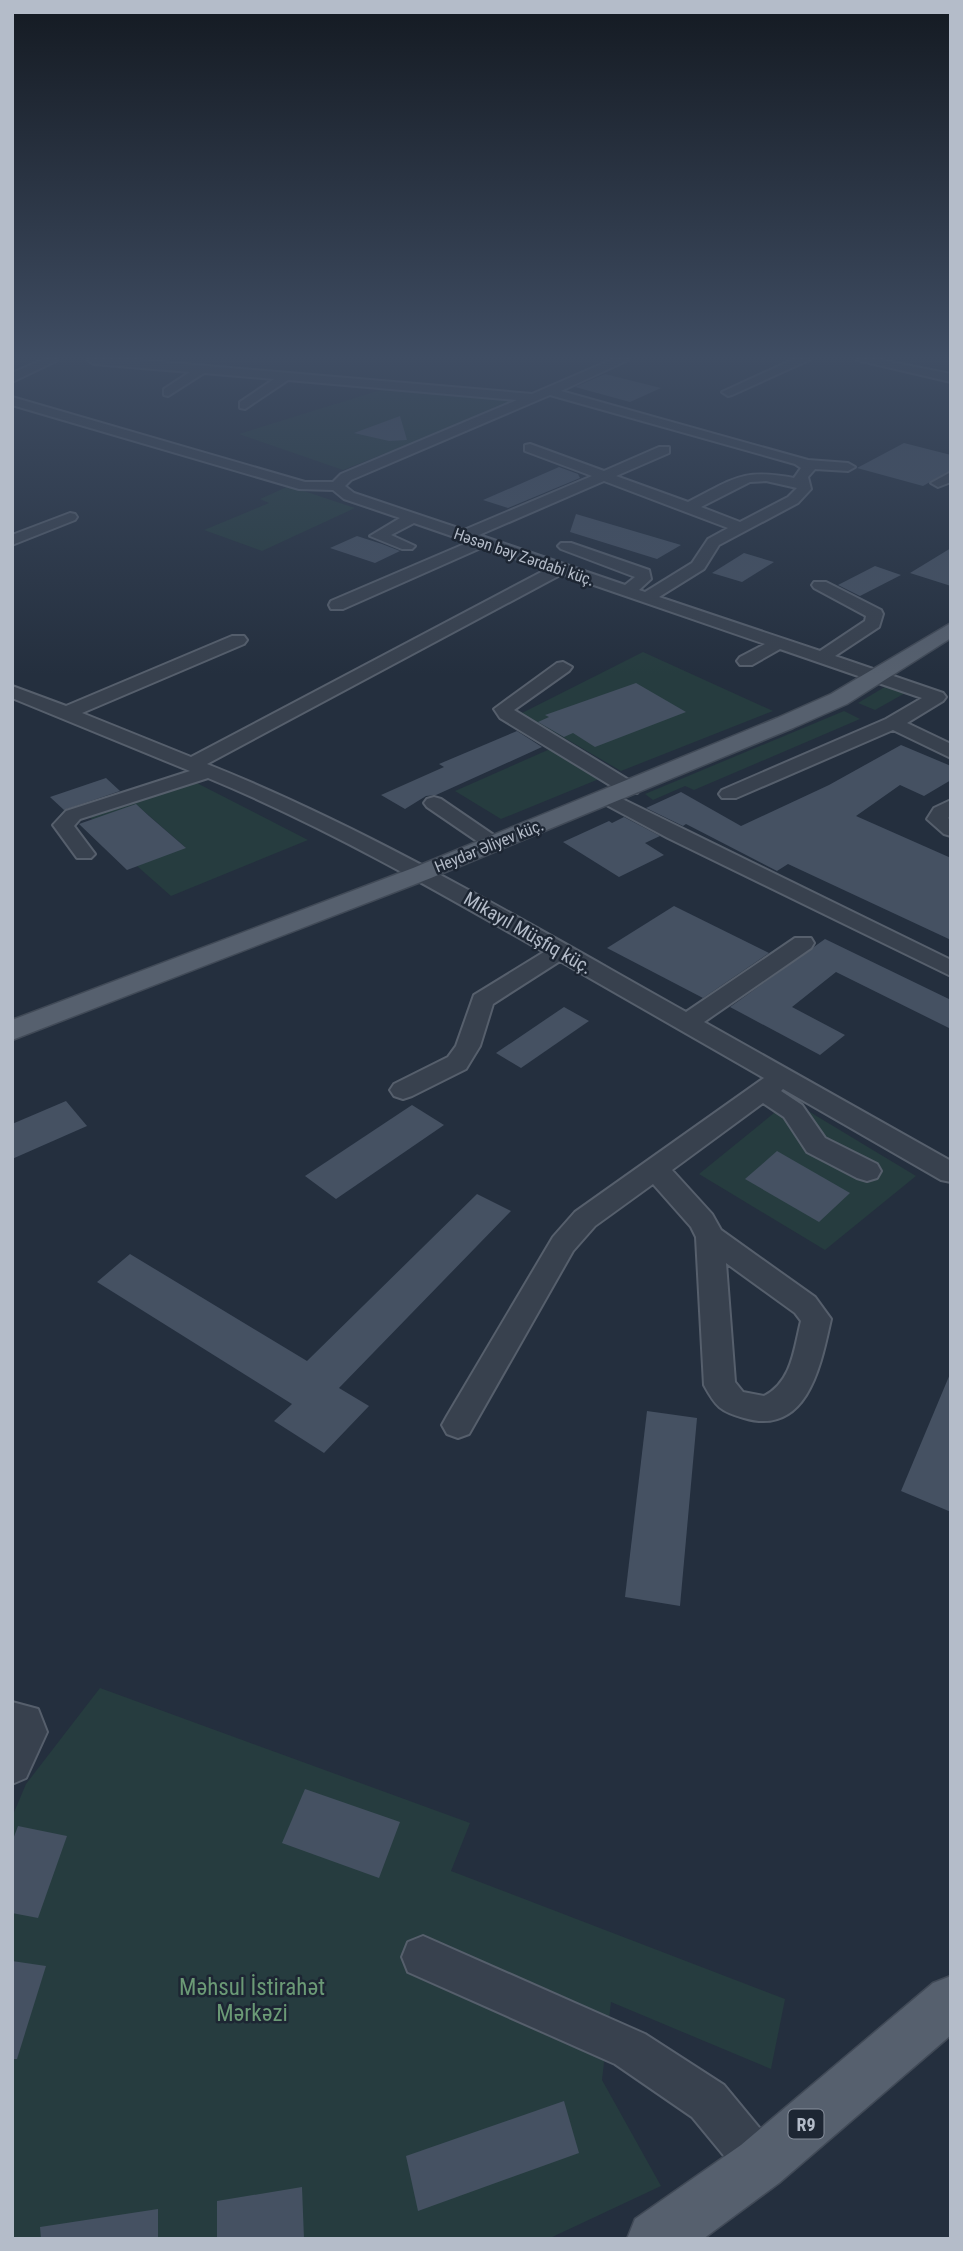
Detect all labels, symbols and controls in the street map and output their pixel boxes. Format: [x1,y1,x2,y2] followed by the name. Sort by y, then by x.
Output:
[451,524,597,590] street label: Həsən bəy Zərdabi küç.
[432,816,546,876] street label: Heydər Əliyev küç.
[460,887,596,979] street label: Mikayıl Müşfiq küç.
[179,1974,325,2027] park label: Məhsul İstirahət Mərkəzi
[788,2110,824,2138] road number: R9

